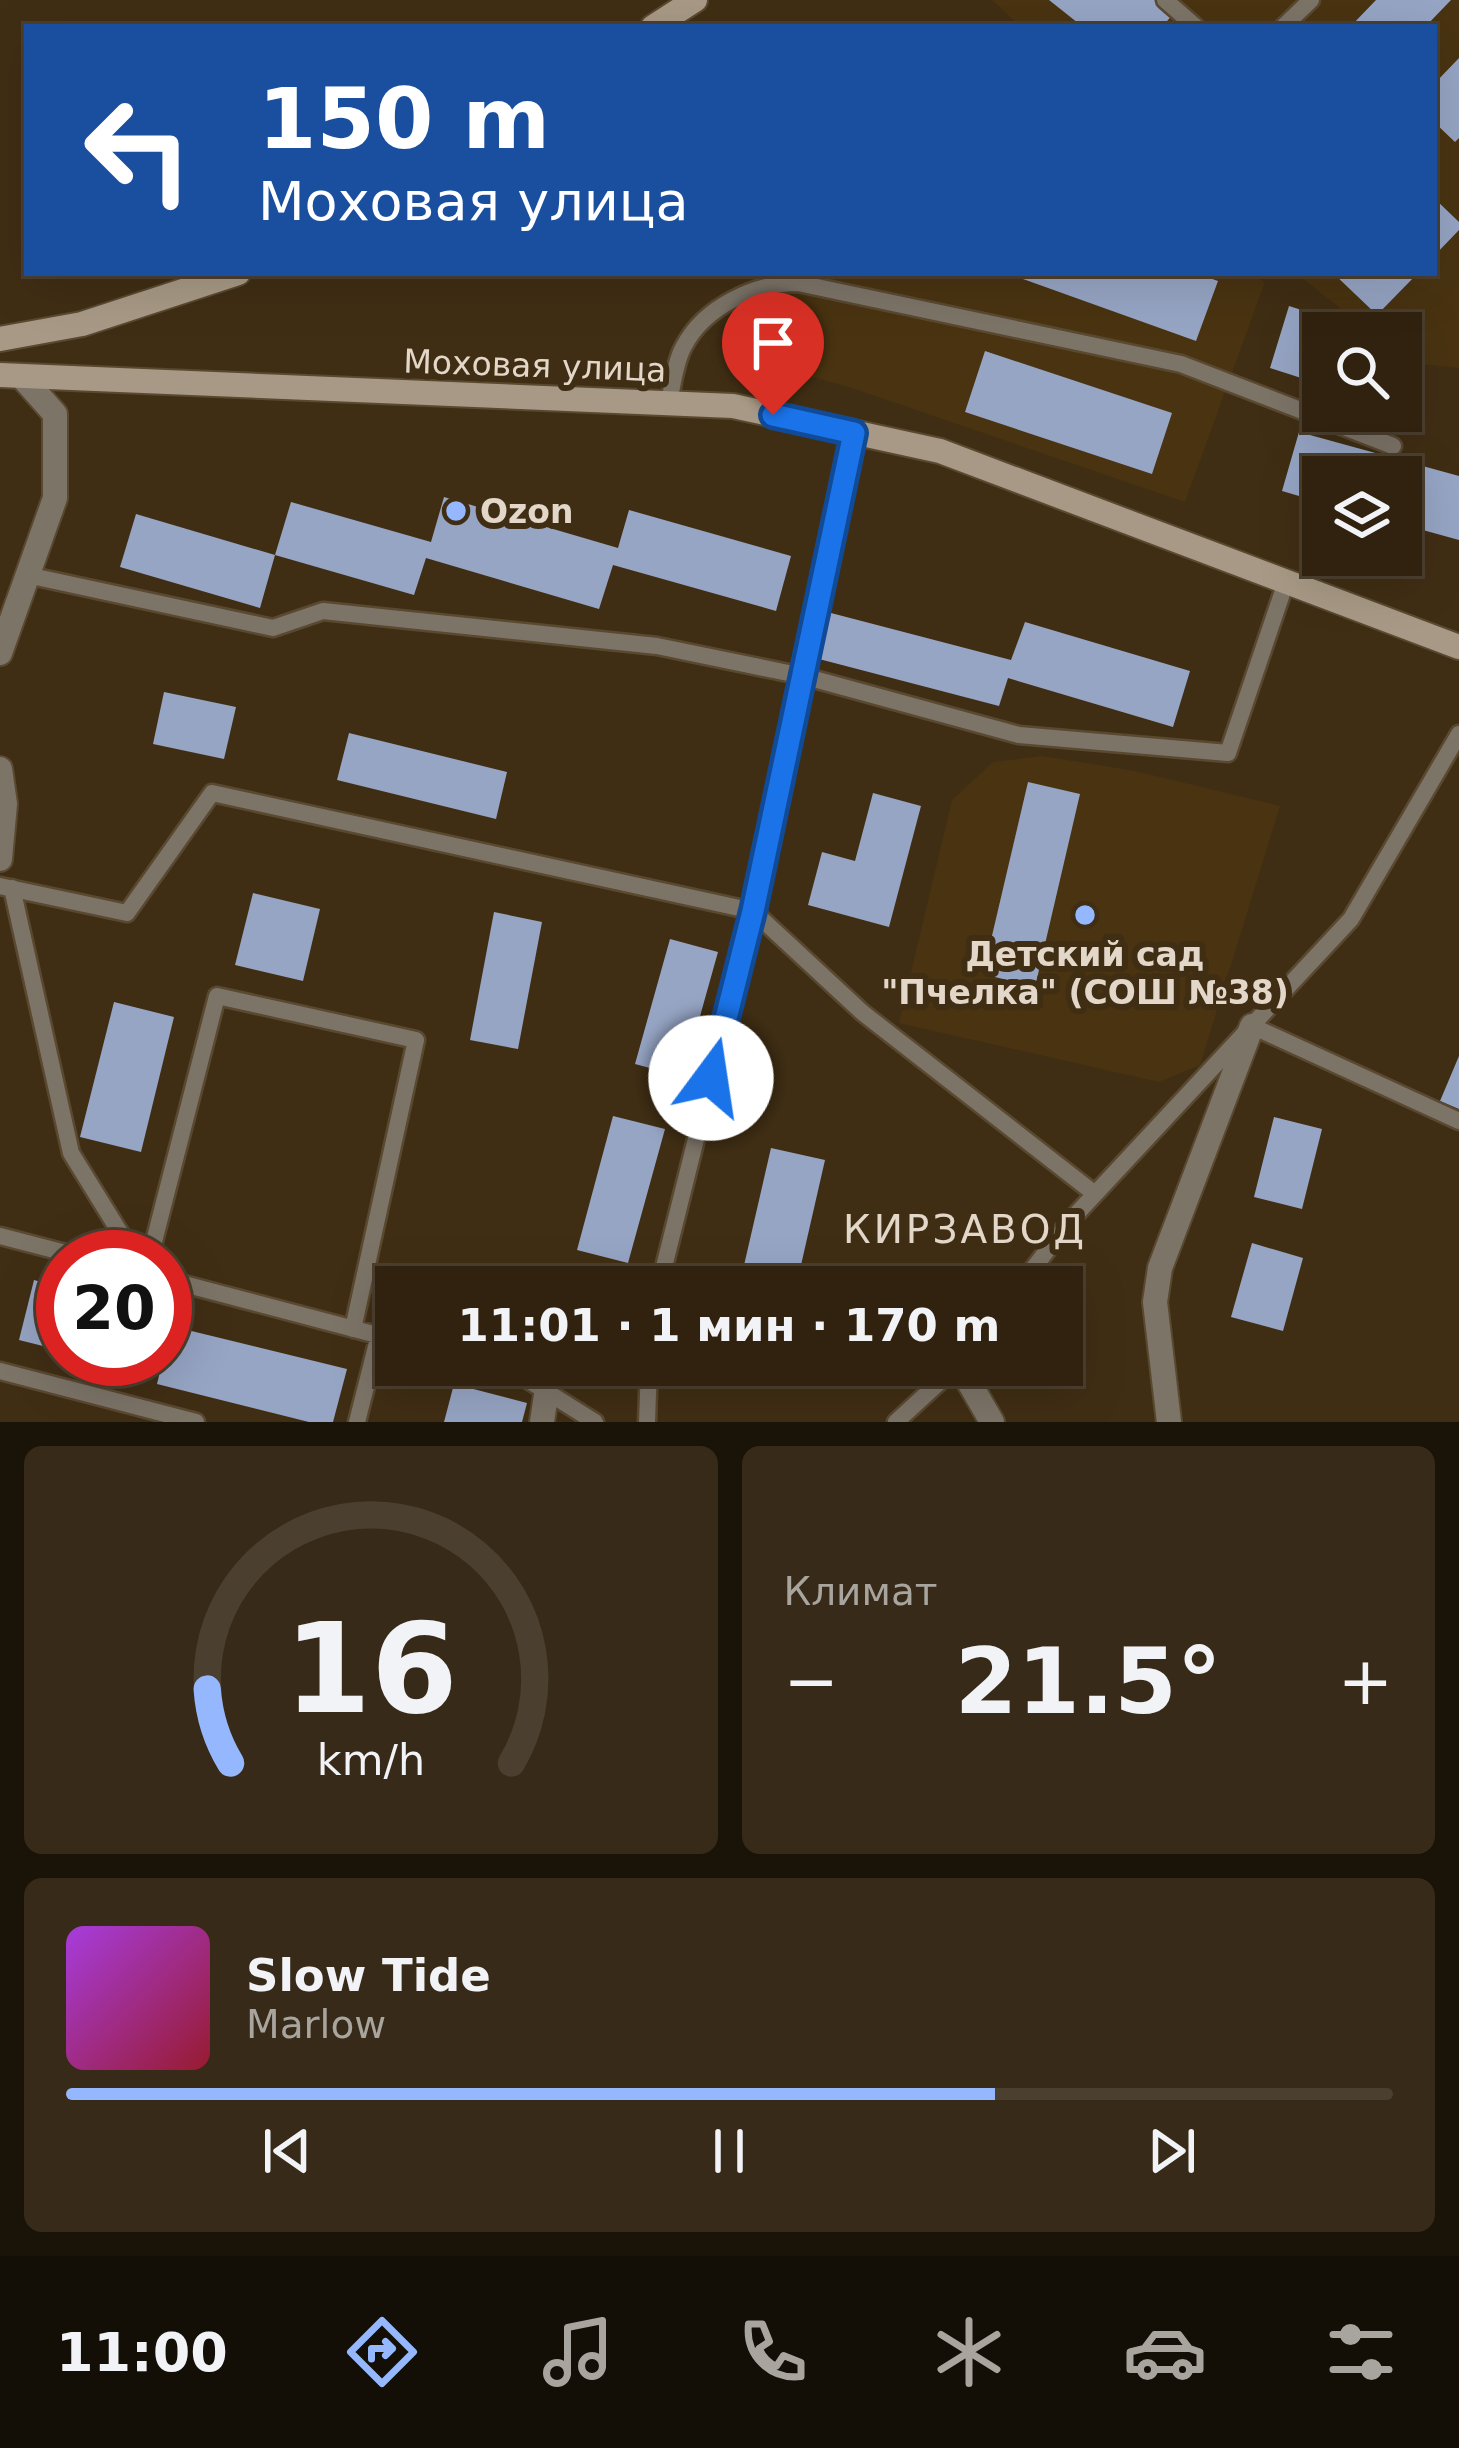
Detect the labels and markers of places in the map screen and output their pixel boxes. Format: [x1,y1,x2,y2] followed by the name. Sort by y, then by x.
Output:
[722,292,824,415] pin
[480,492,573,531] place label: Ozon
[443,498,469,524] marker: Ozon
[1072,902,1098,928] marker: Детский сад "Пчелка" (СОШ №38)
[881,935,1289,1012] place label: Детский сад "Пчелка" (СОШ №38)

